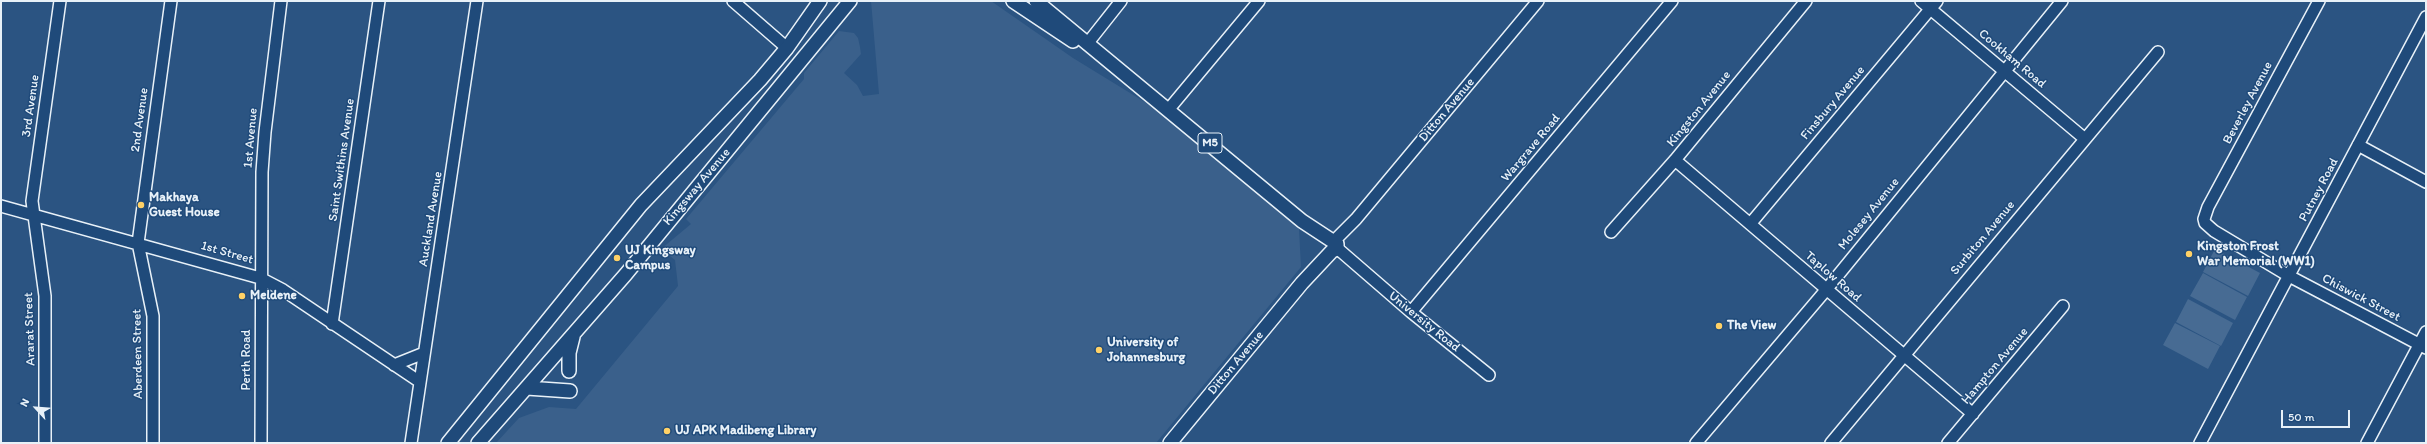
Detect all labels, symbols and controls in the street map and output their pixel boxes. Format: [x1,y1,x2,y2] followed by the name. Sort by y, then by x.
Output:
[1975,26,2049,92] street label: Cookham Road
[2220,59,2276,147] street label: Beverley Avenue
[1798,63,1868,143] street label: Finsbury Avenue
[1664,68,1734,150] street label: Kingston Avenue
[19,74,43,138] street label: 3rd Avenue
[1416,75,1478,145] street label: Ditton Avenue
[128,87,152,153] street label: 2nd Avenue
[326,98,358,222] street label: Saint Swithins Avenue
[241,107,261,169] street label: 1st Avenue
[1498,111,1564,185] street label: Wargrave Road
[1198,133,1222,153] road number: M5
[660,145,734,229] street label: Kingsway Avenue
[2296,156,2342,224] street label: Putney Road
[416,170,446,268] street label: Auckland Avenue
[1835,175,1903,253] street label: Molesey Avenue
[149,190,220,221] place label: Makhaya Guest House
[1947,198,2019,278] street label: Surbiton Avenue
[136,200,146,210] marker: Makhaya Guest House
[199,238,255,268] street label: 1st Street
[2197,239,2315,270] place label: Kingston Frost War Memorial (WW1)
[625,243,696,274] place label: UJ Kingsway Campus
[1802,248,1864,306] street label: Taplow Road
[2184,249,2194,259] marker: Kingston Frost War Memorial (WW1)
[612,253,622,263] marker: UJ Kingsway Campus
[2319,271,2403,325] street label: Chiswick Street
[250,288,297,304] place label: Meldene
[1385,288,1463,356] street label: University Road
[237,291,247,301] marker: Meldene
[21,292,39,366] street label: Ararat Street
[129,309,147,399] street label: Aberdeen Street
[1727,318,1776,334] place label: The View
[1714,321,1724,331] marker: The View
[1958,324,2032,408] street label: Hampton Avenue
[1205,328,1267,398] street label: Ditton Avenue
[239,329,255,391] street label: Perth Road
[1107,335,1185,366] place label: University of Johannesburg
[1094,345,1104,355] marker: University of Johannesburg
[16,388,56,428] north arrow
[17,396,32,409] text: N
[2283,402,2352,428] scale bar
[2288,410,2314,424] text: 50 m
[675,423,816,439] place label: UJ APK Madibeng Library
[662,426,672,436] marker: UJ APK Madibeng Library

